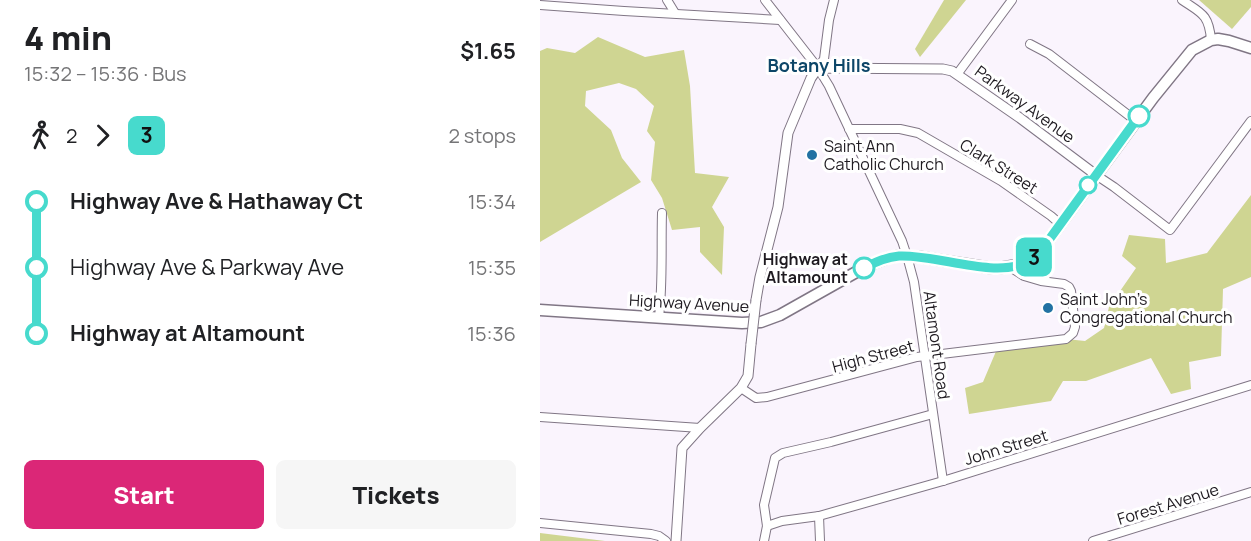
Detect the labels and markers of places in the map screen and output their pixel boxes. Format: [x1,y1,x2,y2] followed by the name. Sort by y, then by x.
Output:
[1128,105,1150,127] unlabelled marker
[824,135,944,175] place label: Saint Ann Catholic Church
[805,148,819,162] marker: Saint Ann Catholic Church
[1079,176,1097,194] unlabelled marker
[763,248,848,288] place label: Highway at Altamount
[853,257,875,279] marker: Highway at Altamount
[1060,288,1233,328] place label: Saint John’s Congregational Church
[1041,301,1055,315] marker: Saint John’s Congregational Church

